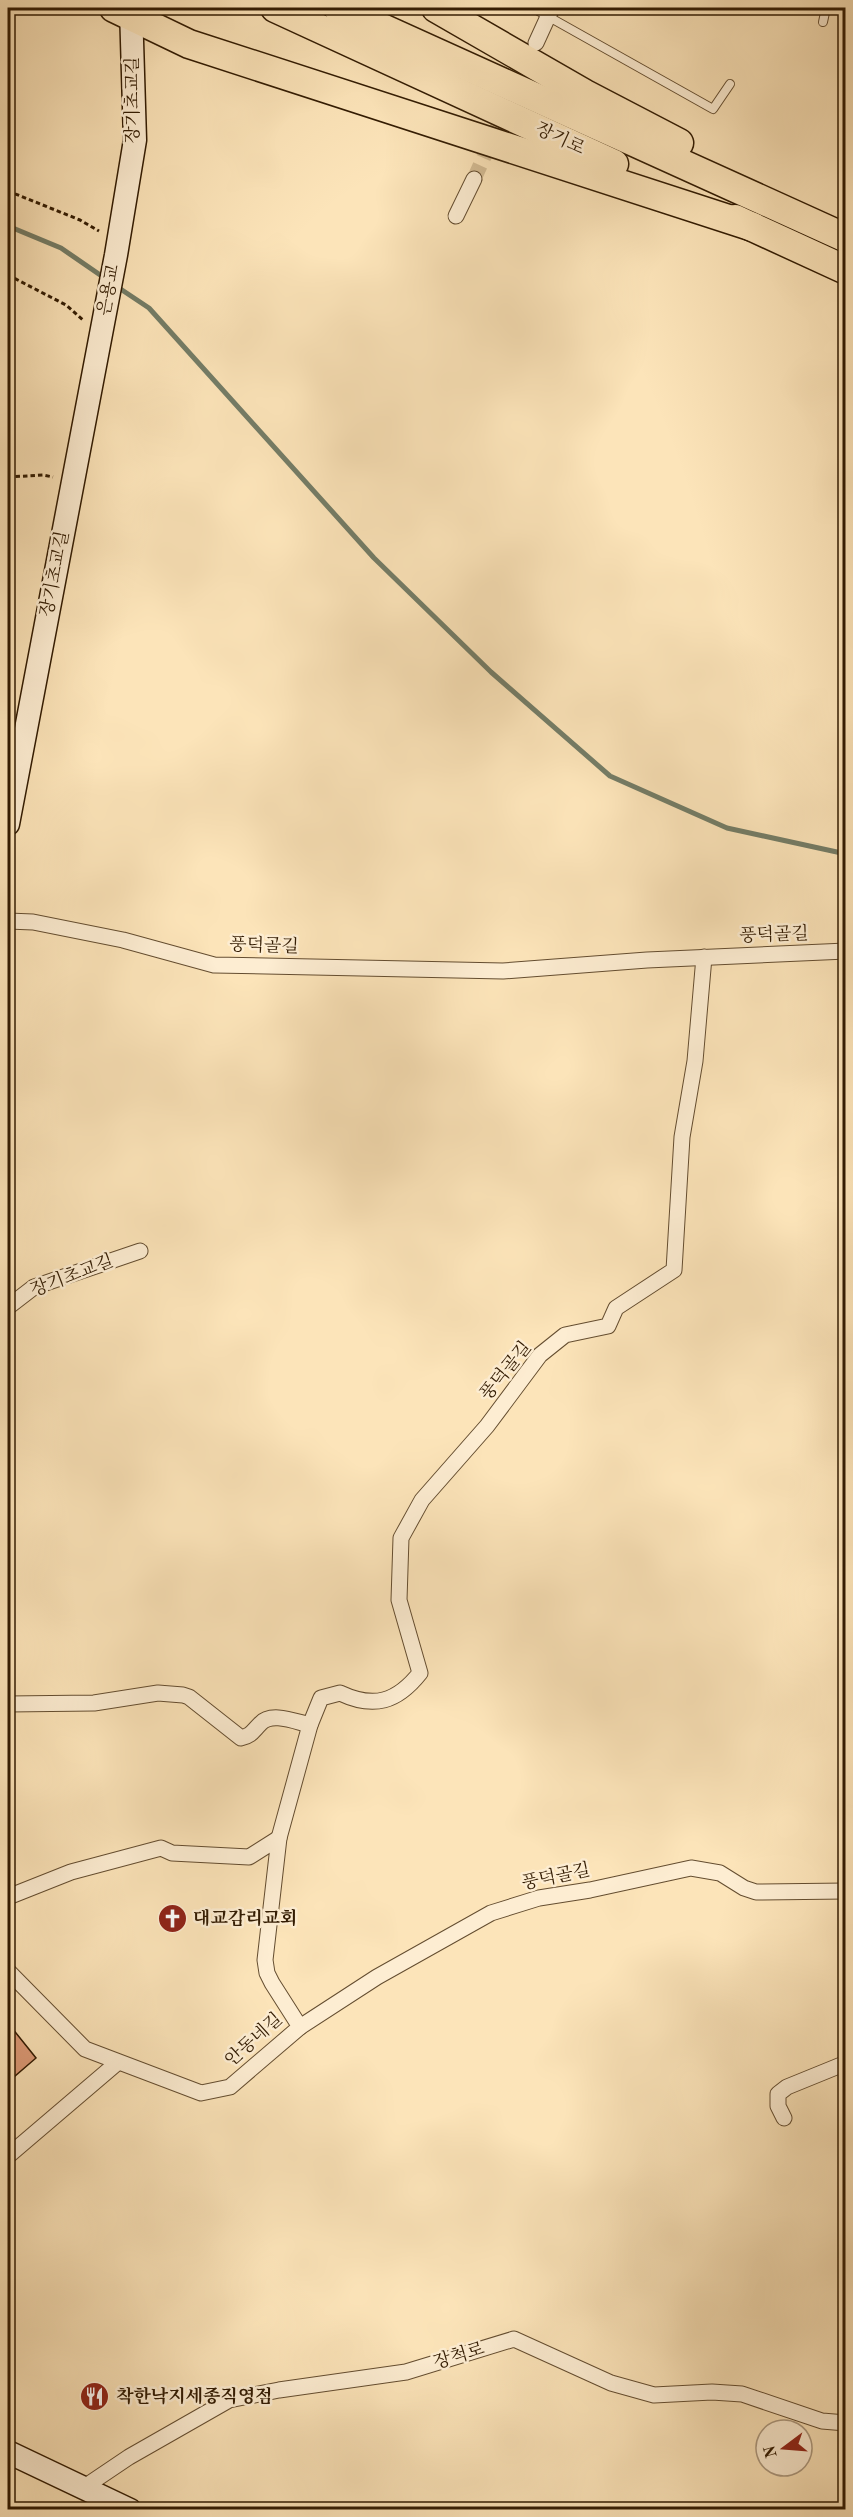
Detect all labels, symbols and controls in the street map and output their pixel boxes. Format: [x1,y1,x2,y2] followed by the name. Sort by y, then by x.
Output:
[123,57,142,143] street label: 장기초교길
[533,119,588,158] street label: 장기로
[94,262,123,317] street label: 은용교
[37,529,72,618] street label: 장기초교길
[739,923,809,945] street label: 풍덕골길
[229,934,299,956] street label: 풍덕골길
[28,1251,116,1300] street label: 장기초교길
[476,1337,535,1404] street label: 풍덕골길
[520,1859,592,1893] street label: 풍덕골길
[156,1903,188,1935] church icon: 대교감리교회
[193,1908,297,1928] place label: 대교감리교회
[221,2009,286,2070] street label: 안동네길
[431,2339,487,2372] street label: 장척로
[79,2381,111,2413] restaurant icon: 착한낙지세종직영점
[116,2386,273,2406] place label: 착한낙지세종직영점
[754,2418,814,2478] north arrow
[762,2443,781,2460] text: N

